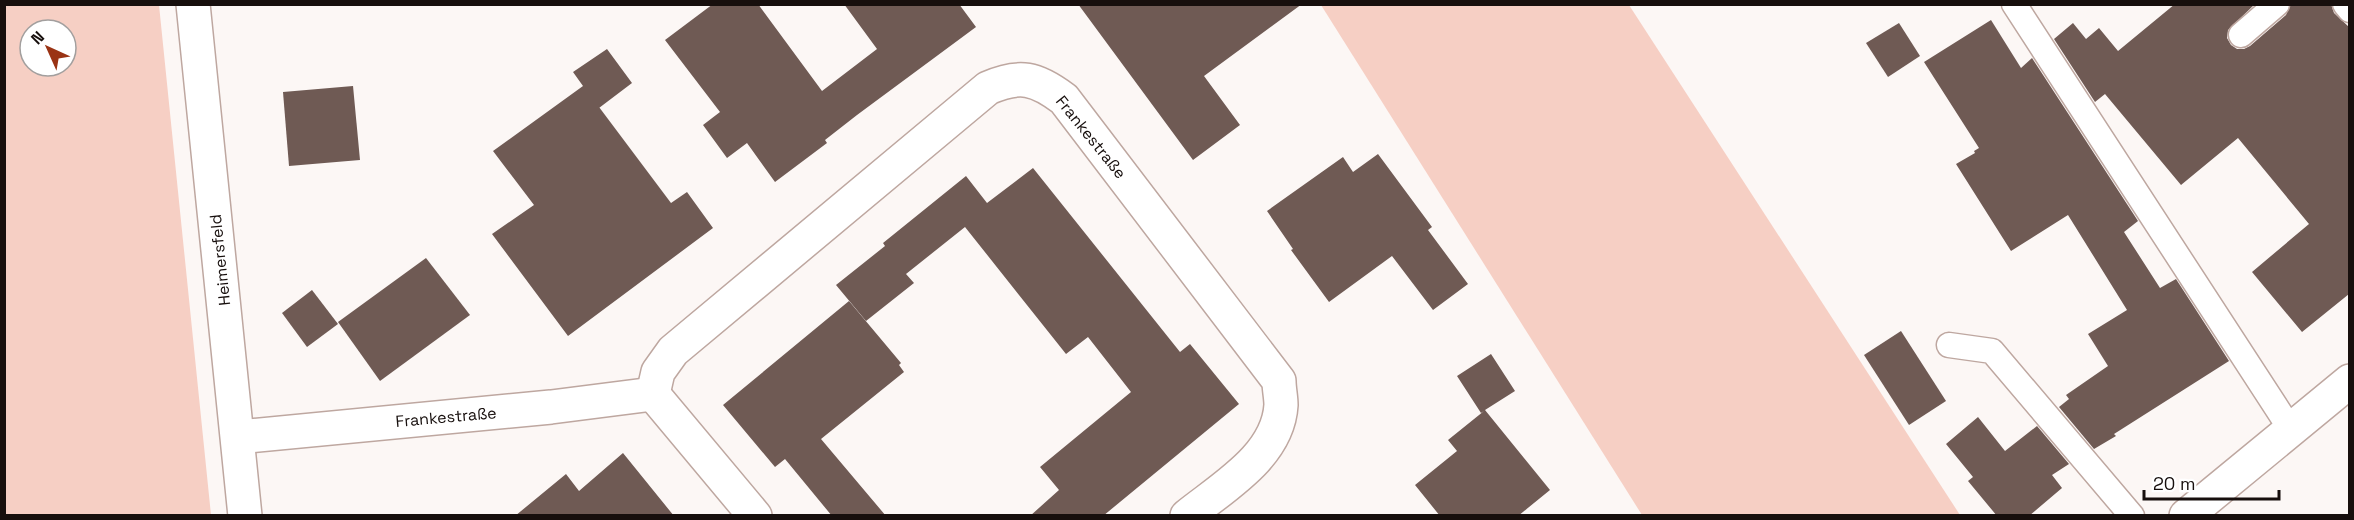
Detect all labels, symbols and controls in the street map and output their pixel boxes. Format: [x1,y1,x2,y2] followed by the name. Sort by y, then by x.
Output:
[18,18,78,78] north arrow
[27,27,49,49] text: N
[1051,91,1131,183] street label: Frankestraße
[205,213,235,307] street label: Heimersfeld
[395,402,497,432] street label: Frankestraße
[2144,463,2279,501] scale bar
[2153,472,2196,495] text: 20 m

